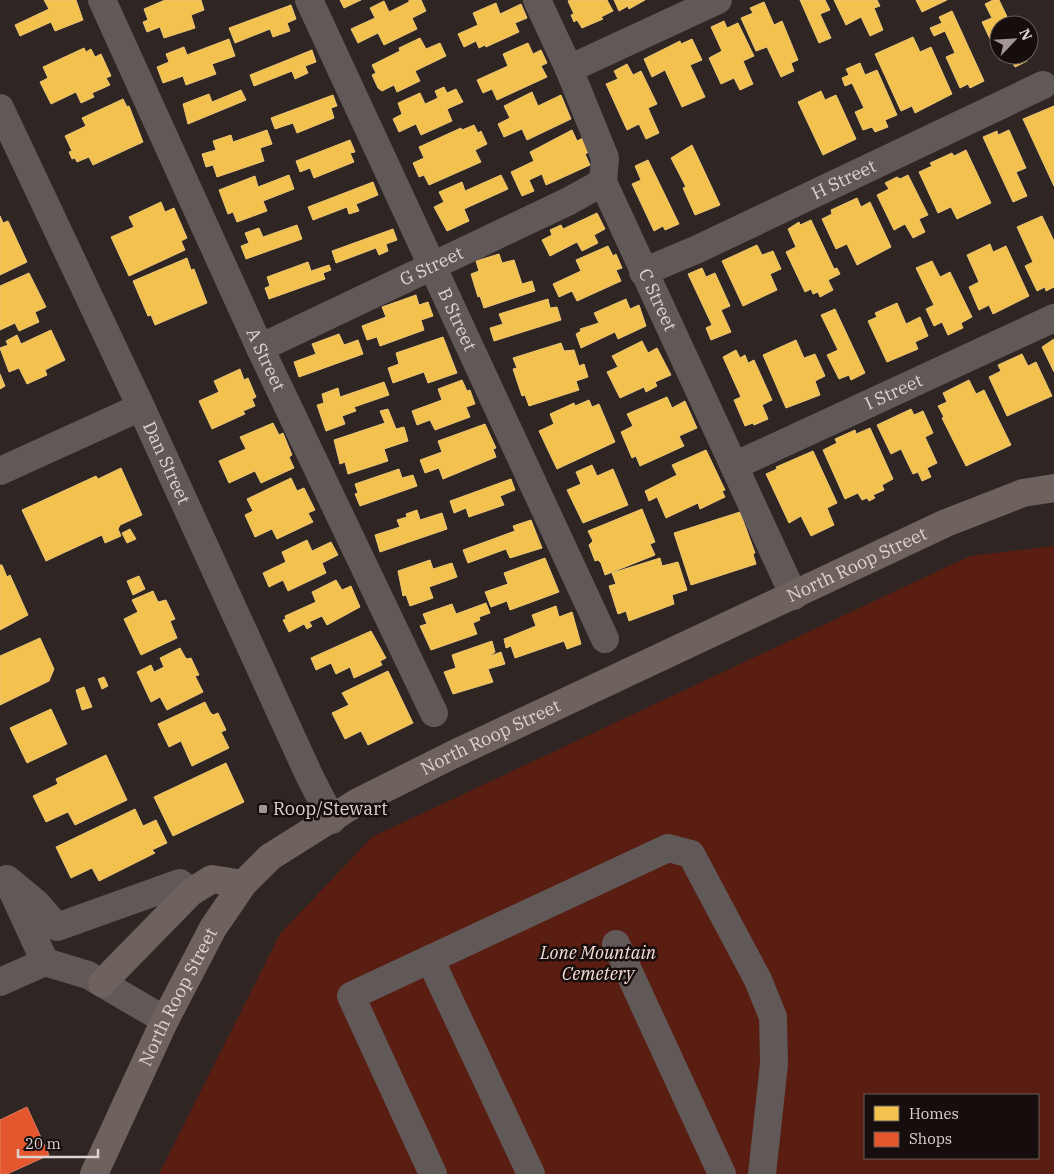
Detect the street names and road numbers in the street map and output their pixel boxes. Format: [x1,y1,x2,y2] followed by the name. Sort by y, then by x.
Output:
[807,154,880,204] street label: H Street
[396,241,467,291] street label: G Street
[633,265,682,335] street label: C Street
[433,284,482,354] street label: B Street
[241,324,291,395] street label: A Street
[861,368,926,415] street label: I Street
[138,417,196,508] street label: Dan Street
[783,522,930,607] street label: North Roop Street
[416,694,564,780] street label: North Roop Street
[133,924,222,1070] street label: North Roop Street

